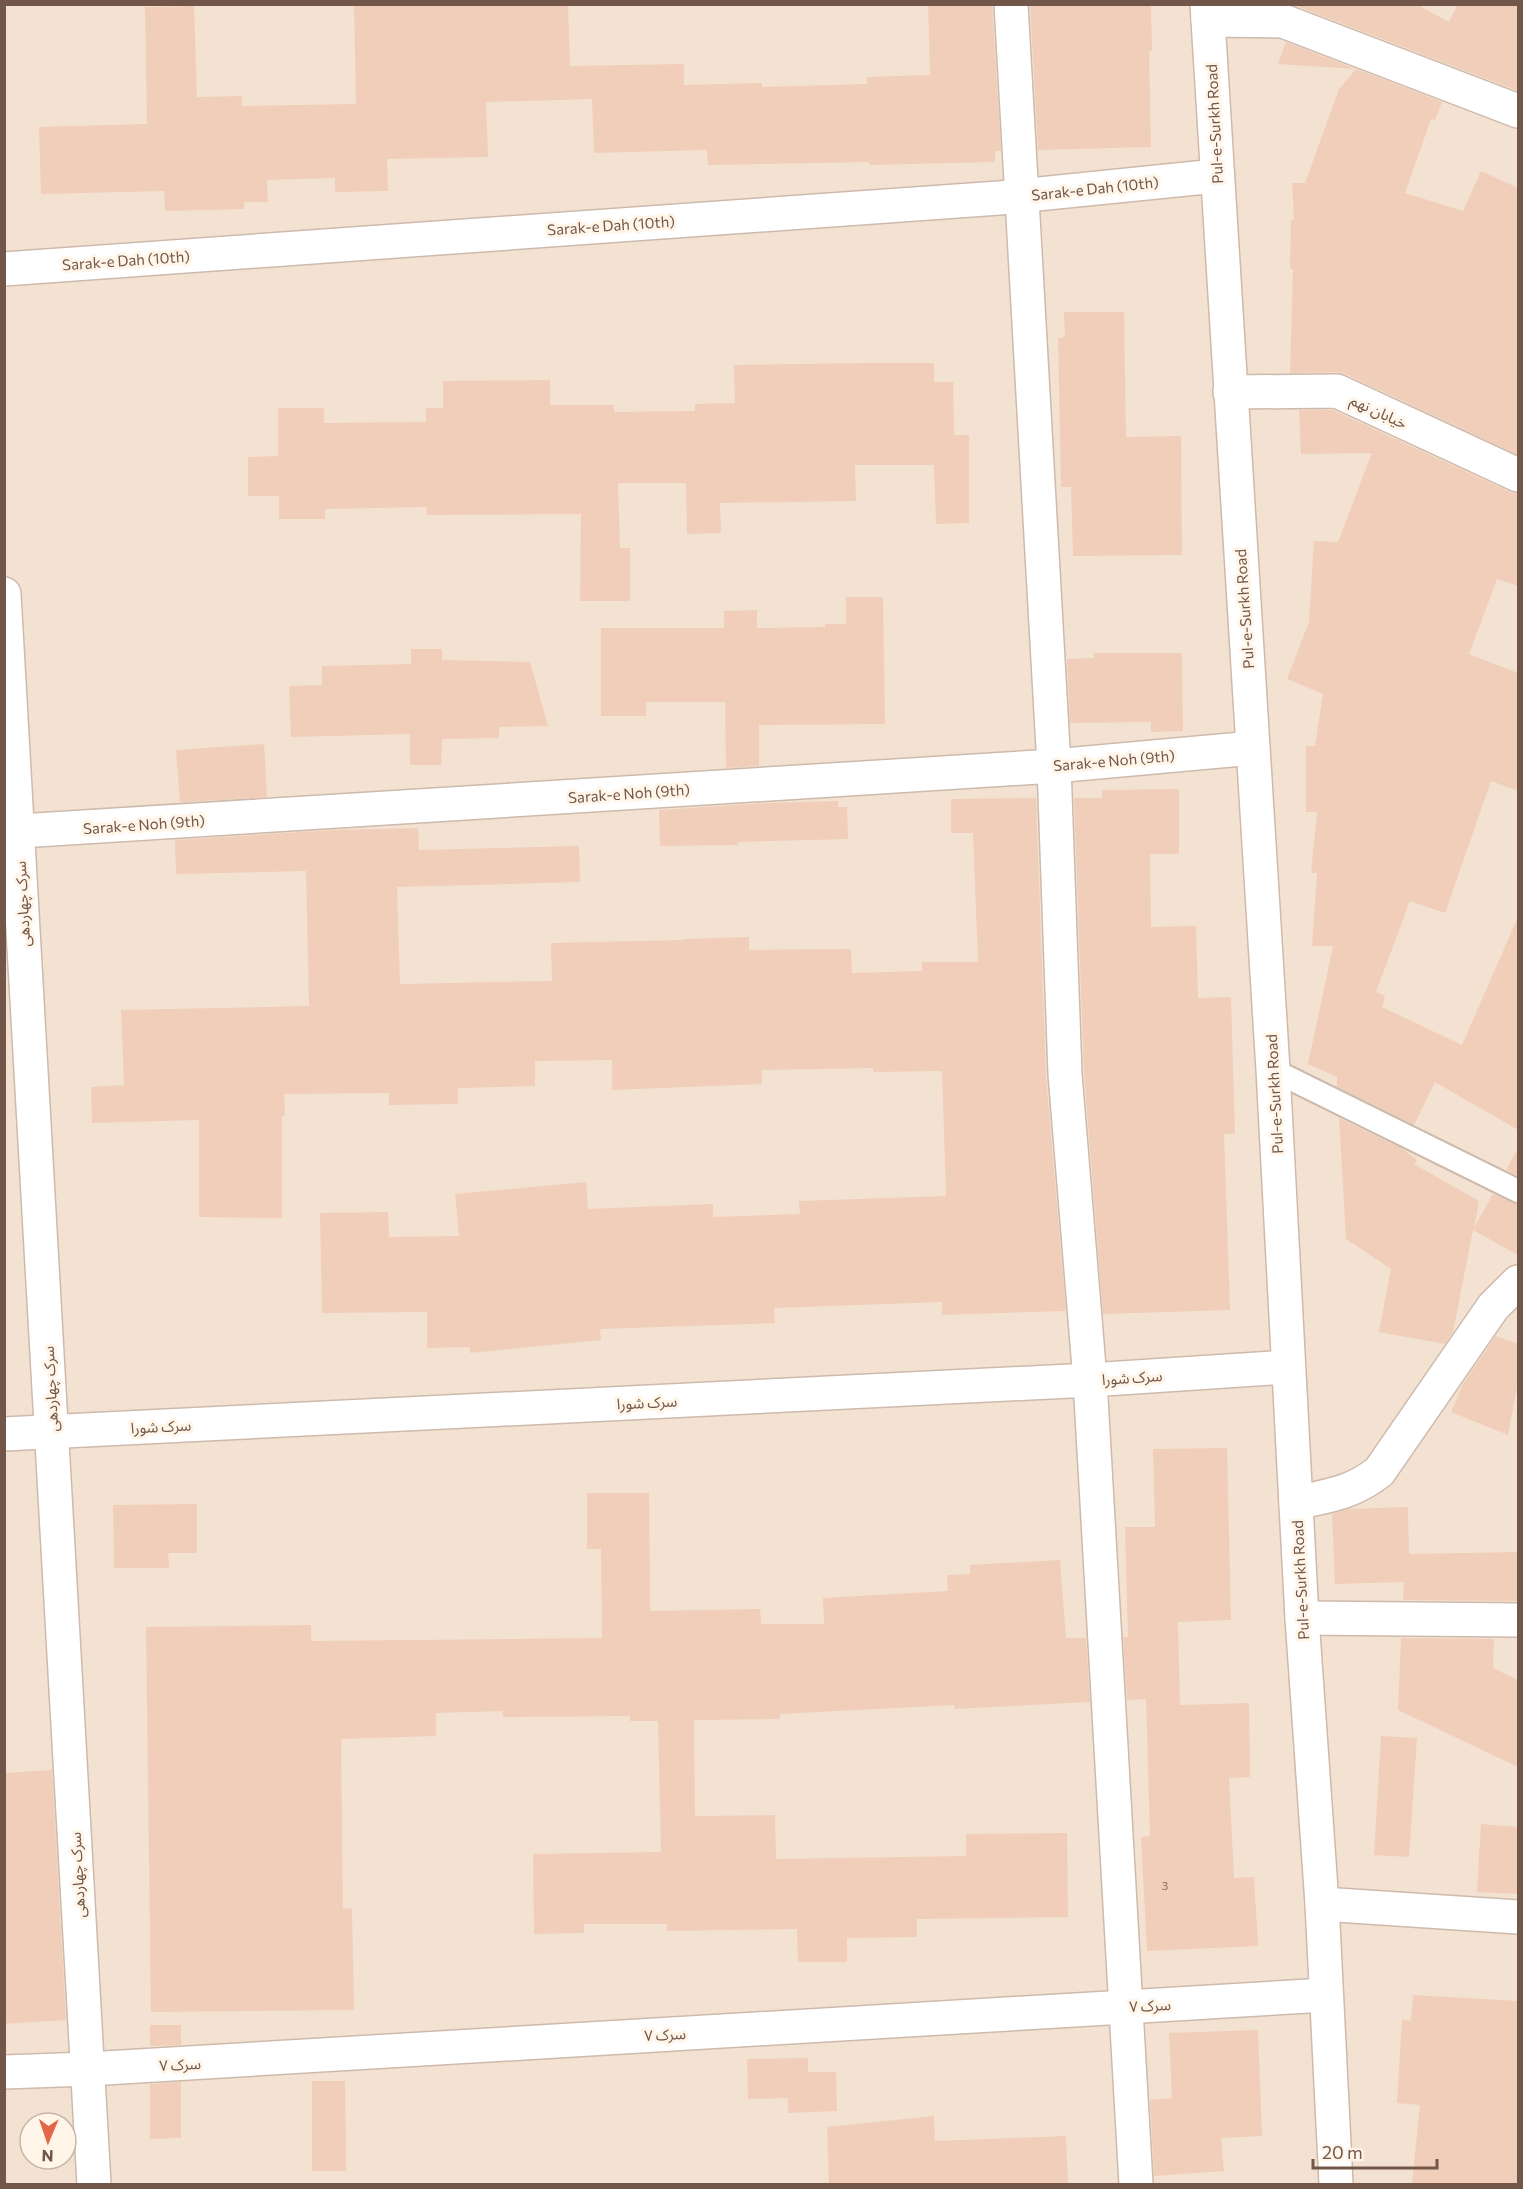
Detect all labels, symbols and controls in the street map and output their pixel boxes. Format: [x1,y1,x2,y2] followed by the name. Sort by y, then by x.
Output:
[1202,64,1226,184] street label: Pul-e-Surkh Road
[1030,172,1160,204] street label: Sarak-e Dah (10th)
[547,212,675,238] street label: Sarak-e Dah (10th)
[62,247,190,273] street label: Sarak-e Dah (10th)
[1347,390,1410,435] street label: خیابان نهم
[1231,549,1257,669] street label: Pul-e-Surkh Road
[1052,746,1176,774] street label: Sarak-e Noh (9th)
[568,780,690,806] street label: Sarak-e Noh (9th)
[83,811,205,837] street label: Sarak-e Noh (9th)
[11,860,35,947] street label: سرک چهاردهی
[1262,1034,1286,1154] street label: Pul-e-Surkh Road
[39,1345,63,1432] street label: سرک چهاردهی
[1101,1366,1163,1389] street label: سرک شورا
[616,1391,678,1414] street label: سرک شورا
[130,1415,192,1438] street label: سرک شورا
[1288,1520,1312,1640] street label: Pul-e-Surkh Road
[66,1831,90,1918] street label: سرک چهاردهی
[1162,1878,1169,1892] house number: 3
[1129,1995,1172,2016] street label: سرک ۷
[644,2024,687,2045] street label: سرک ۷
[159,2054,202,2075] street label: سرک ۷
[18,2111,78,2171] north arrow
[1313,2132,1438,2170] scale bar
[1322,2141,1363,2163] text: 20 m
[41,2147,54,2166] text: N

